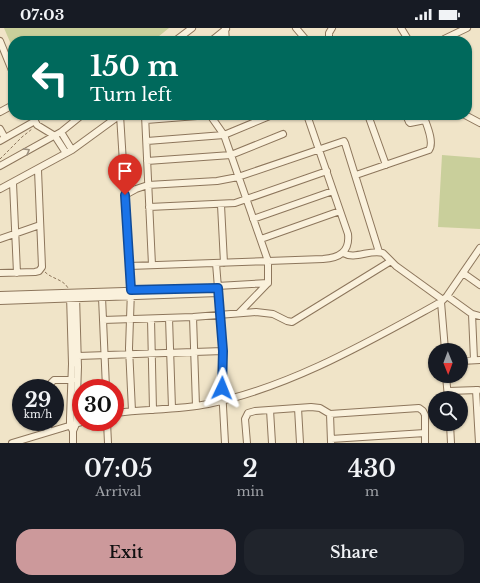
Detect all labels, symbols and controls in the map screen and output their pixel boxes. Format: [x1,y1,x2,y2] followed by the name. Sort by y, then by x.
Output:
[20,5,64,24] text: 07:03
[90,49,178,84] text: 150 m
[24,52,76,104] icon: left
[90,84,172,106] text: Turn left
[23,149,30,156] one-way arrow
[108,154,142,195] pin
[114,160,136,182] icon: arrive
[428,343,468,383] north arrow
[428,343,468,431] map controls
[201,367,243,409] position arrow
[72,379,124,431] speed limit sign: 30
[25,388,51,412] text: 29
[428,391,468,431] button: search
[24,408,52,421] text: km/h
[84,454,153,483] text: 07:05
[243,454,258,483] text: 2
[348,454,396,483] text: 430
[95,483,141,500] text: Arrival
[237,483,264,500] text: min
[365,483,379,500] text: m
[16,529,236,575] button: Exit
[244,529,464,575] button: Share

